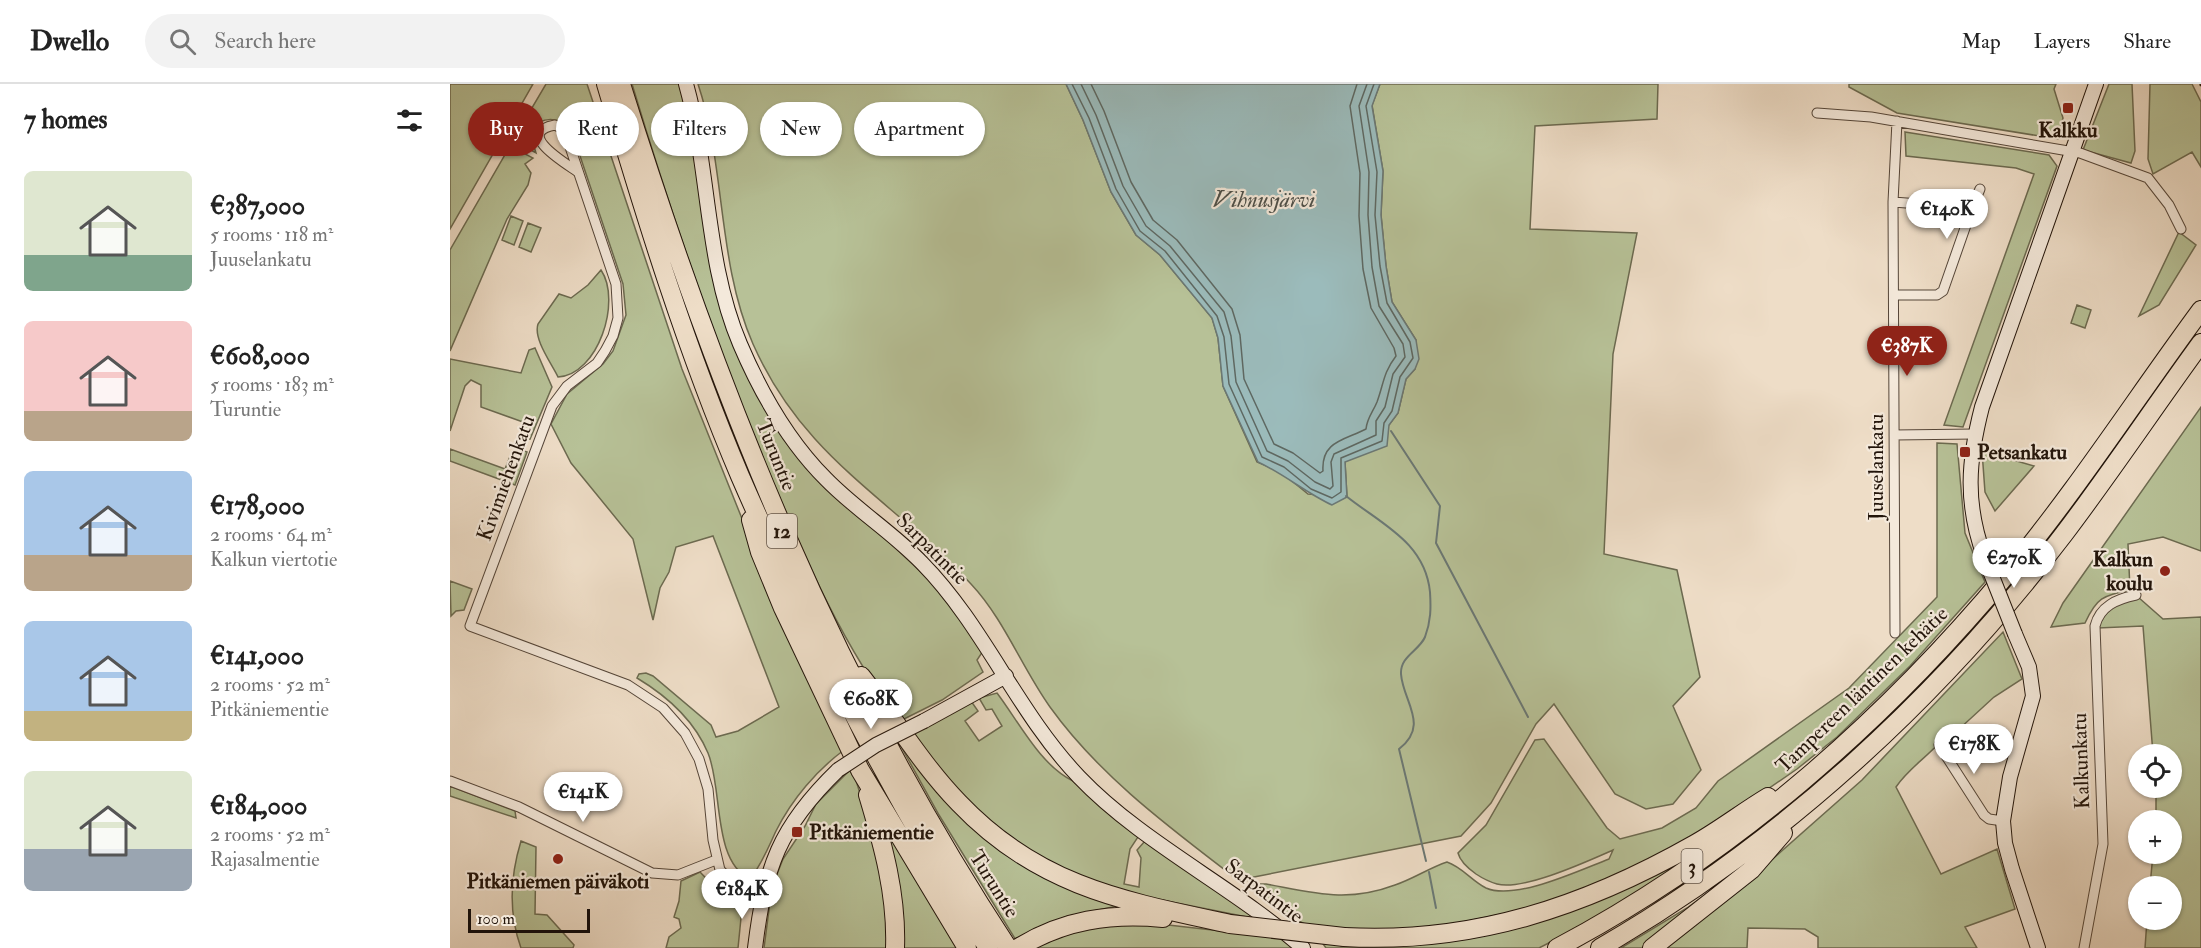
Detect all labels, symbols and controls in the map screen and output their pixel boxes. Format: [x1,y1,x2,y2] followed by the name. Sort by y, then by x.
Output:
[145,14,565,68] search box
[30,24,109,59] text: Dwello
[166,25,199,58] icon: search
[214,27,316,55] text: Search here
[1961,28,2001,55] text: Map
[2034,28,2090,55] text: Layers
[2123,28,2171,55] text: Share
[2061,101,2075,115] marker: Kalkku
[468,102,544,156] chip: Buy
[556,102,639,156] chip: Rent
[651,102,748,156] chip: Filters
[760,102,842,156] chip: New
[854,102,985,156] chip: Apartment
[24,104,107,136] text: 7 homes
[393,104,426,137] icon: filters
[2038,117,2098,144] place label: Kalkku
[1213,186,1315,214] water label: Vihnusjärvi
[1905,189,1989,240] pin: €140K
[210,190,305,222] text: €387,000
[72,195,144,267] icon: home
[1920,196,1974,221] text: €140K
[210,222,333,247] text: 5 rooms · 118 m²
[210,247,312,272] text: Juuselankatu
[1865,326,1949,377] pin: €387K
[1881,333,1933,358] text: €387K
[210,340,310,372] text: €608,000
[72,345,144,417] icon: home
[210,372,334,397] text: 5 rooms · 183 m²
[210,397,281,422] text: Turuntie
[471,411,541,545] street label: Kivimiehenkatu
[1863,413,1890,521] street label: Juuselankatu
[749,415,803,495] street label: Turuntie
[1977,439,2067,466] place label: Petsankatu
[1958,445,1972,459] marker: Petsankatu
[210,490,305,522] text: €178,000
[72,495,144,567] icon: home
[890,507,974,591] street label: Sarpatintie
[767,514,797,548] road number: 12
[210,522,332,547] text: 2 rooms · 64 m²
[1972,538,2056,589] pin: €270K
[1986,545,2042,570] text: €270K
[2093,546,2153,597] place label: Kalkun koulu
[210,547,337,572] text: Kalkun viertotie
[2158,564,2172,578] marker: Kalkun koulu
[1770,601,1954,779] street label: Tampereen läntinen kehätie
[210,640,304,672] text: €141,000
[72,645,144,717] icon: home
[210,672,330,697] text: 2 rooms · 52 m²
[829,679,913,730] pin: €608K
[843,686,899,711] text: €608K
[210,697,329,722] text: Pitkäniementie
[2066,712,2096,810] street label: Kalkunkatu
[1932,724,2016,775] pin: €178K
[1948,731,2000,756] text: €178K
[2128,744,2182,930] map controls
[2128,744,2182,798] button: locate
[541,772,625,823] pin: €141K
[558,779,608,804] text: €141K
[210,790,307,822] text: €184,000
[72,795,144,867] icon: home
[2128,810,2182,864] button: +
[809,819,934,846] place label: Pitkäniementie
[210,822,330,847] text: 2 rooms · 52 m²
[790,825,804,839] marker: Pitkäniementie
[963,845,1025,923] street label: Turuntie
[210,847,320,872] text: Rajasalmentie
[1682,849,1702,883] road number: 3
[551,852,565,866] marker: Pitkäniemen päiväkoti
[1219,853,1309,929] street label: Sarpatintie
[467,868,650,895] place label: Pitkäniemen päiväkoti
[700,869,784,920] pin: €184K
[716,876,769,901] text: €184K
[2128,876,2182,930] button: −
[468,906,590,934] scale bar
[477,909,515,929] text: 100 m

